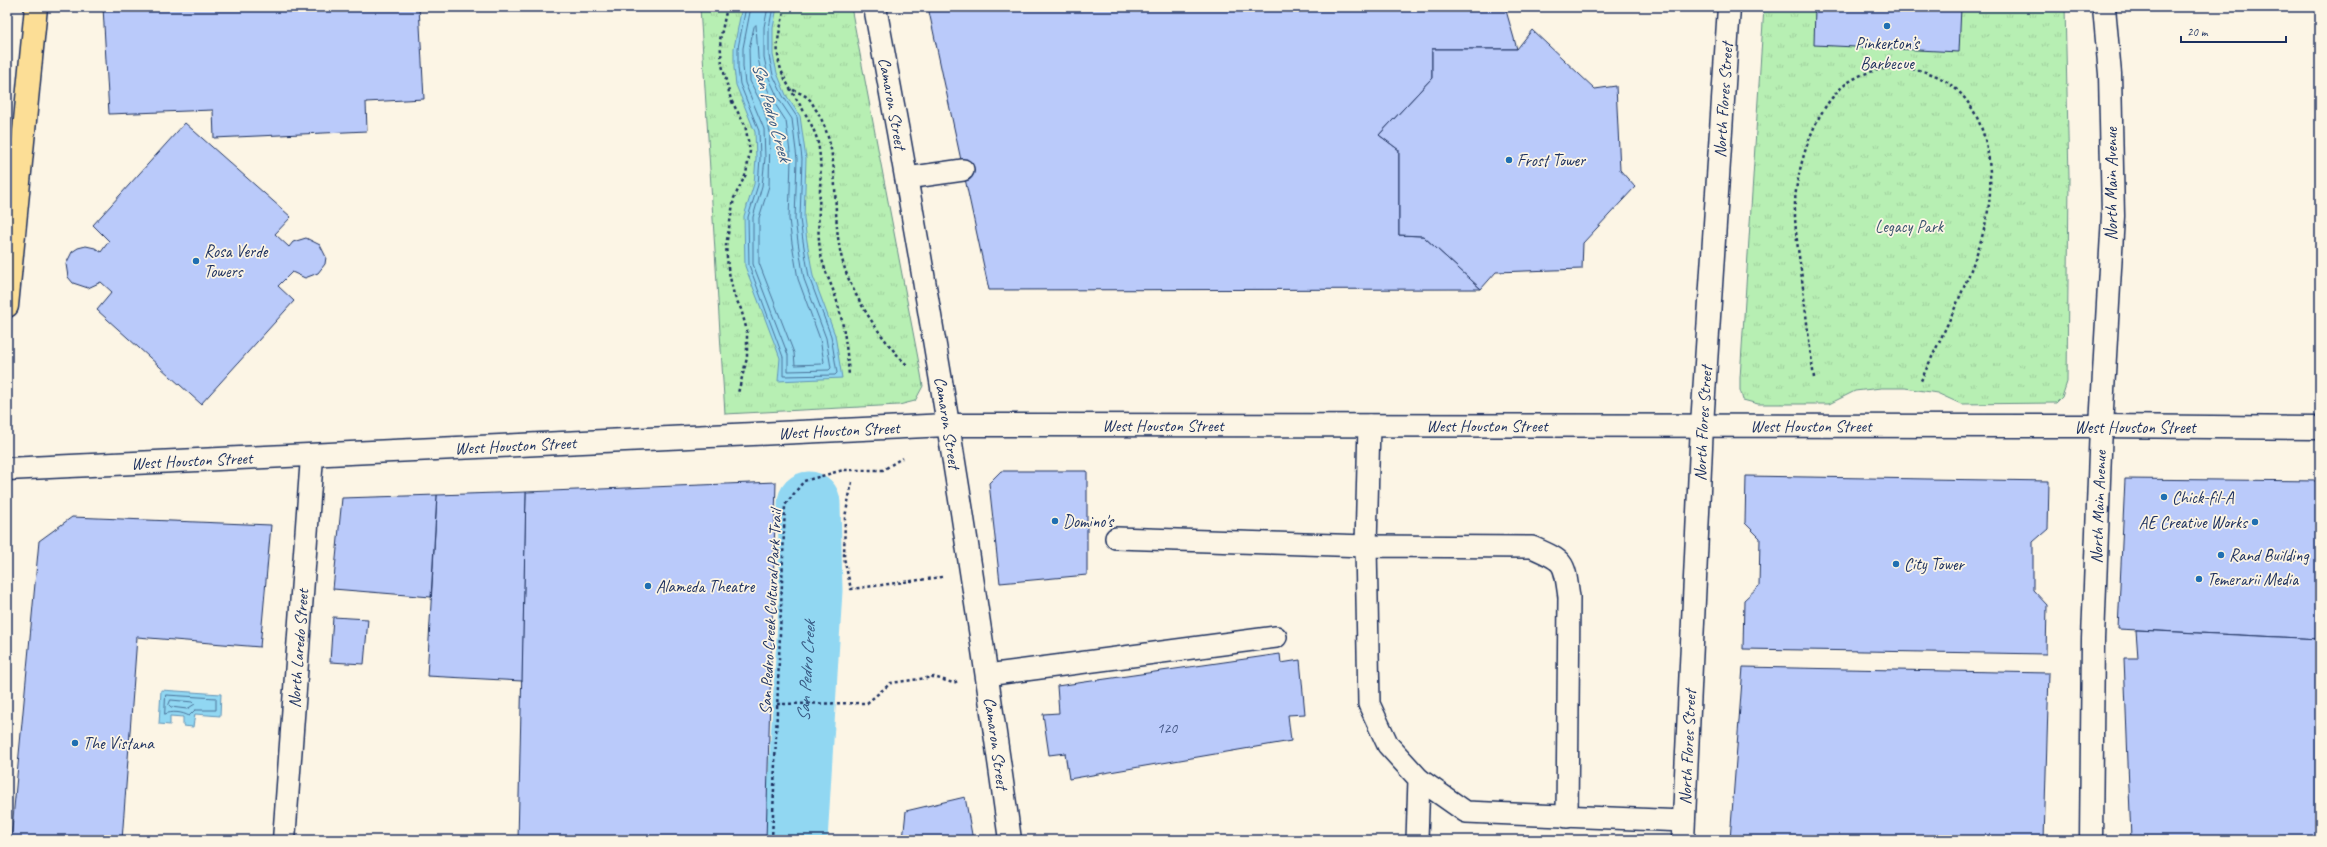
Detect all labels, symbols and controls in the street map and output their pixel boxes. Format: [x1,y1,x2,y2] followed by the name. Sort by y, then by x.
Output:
[2181,18,2286,44] scale bar
[1882,21,1892,31] marker: Pinkerton’s Barbecue
[2187,24,2209,40] text: 20 m
[1855,33,1921,74] place label: Pinkerton’s Barbecue
[1709,40,1738,158] street label: North Flores Street
[874,56,911,153] street label: Camaron Street
[748,61,797,167] water label: San Pedro Creek
[2101,126,2122,240] street label: North Main Avenue
[1517,150,1587,171] place label: Frost Tower
[1504,155,1514,165] marker: Frost Tower
[1875,216,1945,237] park label: Legacy Park
[204,241,269,282] place label: Rosa Verde Towers
[191,256,201,266] marker: Rosa Verde Towers
[1689,363,1717,482] street label: North Flores Street
[929,375,965,473] street label: Camaron Street
[1102,415,1226,436] street label: West Houston Street
[1426,415,1550,437] street label: West Houston Street
[1750,416,1874,437] street label: West Houston Street
[778,417,903,444] street label: West Houston Street
[2074,417,2198,438] street label: West Houston Street
[454,432,579,459] street label: West Houston Street
[131,447,255,474] street label: West Houston Street
[2086,449,2111,564] street label: North Main Avenue
[2172,487,2235,508] place label: Chick-fil-A
[2159,492,2169,502] marker: Chick-fil-A
[755,506,787,715] street label: San Pedro Creek Cultural Park Trail
[1063,511,1115,532] place label: Domino's
[2139,512,2249,533] place label: AE Creative Works
[1050,516,1060,526] marker: Domino's
[2250,517,2260,527] marker: AE Creative Works
[2229,545,2309,566] place label: Rand Building
[2216,550,2226,560] marker: Rand Building
[1904,554,1965,575] place label: City Tower
[1891,559,1901,569] marker: City Tower
[2207,569,2299,590] place label: Temerarii Media
[2194,574,2204,584] marker: Temerarii Media
[656,576,756,597] place label: Alameda Theatre
[643,581,653,591] marker: Alameda Theatre
[284,586,313,709] street label: North Laredo Street
[792,617,820,722] water label: San Pedro Creek
[1675,687,1701,805] street label: North Flores Street
[979,696,1013,793] street label: Camaron Street
[1157,719,1178,738] house number: 120
[83,733,155,754] place label: The Vistana
[70,738,80,748] marker: The Vistana

